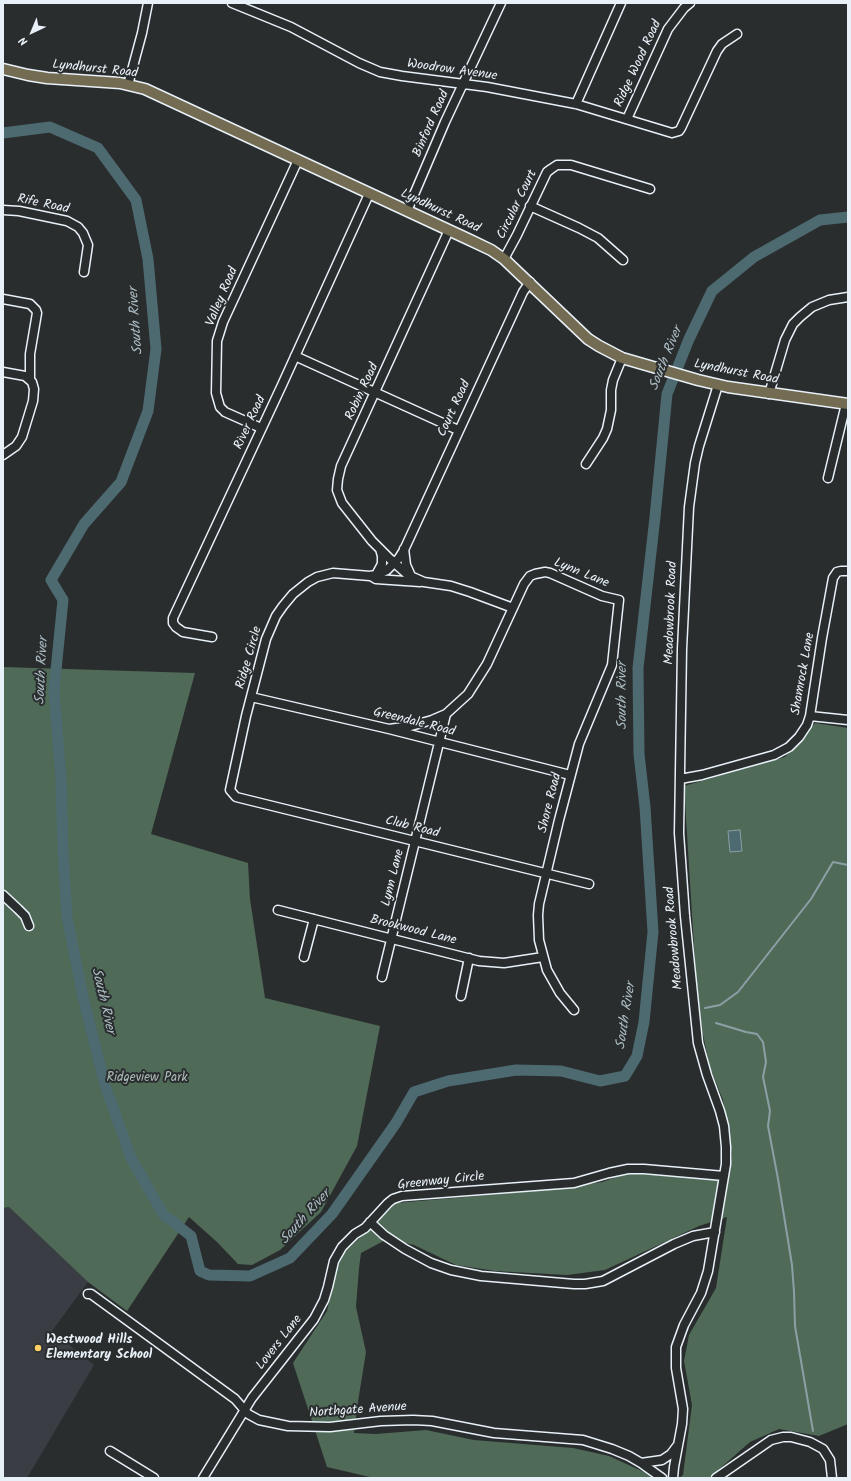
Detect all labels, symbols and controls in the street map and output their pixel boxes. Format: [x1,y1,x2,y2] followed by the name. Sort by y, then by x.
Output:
[12,12,52,52] north arrow
[612,18,666,110] street label: Ridge Wood Road
[15,32,32,50] text: N
[406,57,498,85] street label: Woodrow Avenue
[51,58,139,82] street label: Lyndhurst Road
[410,88,454,160] street label: Binford Road
[494,168,542,242] street label: Circular Court
[398,187,482,237] street label: Lyndhurst Road
[16,192,70,218] street label: Rife Road
[204,265,242,329] street label: Valley Road
[126,287,148,355] water label: South River
[647,325,687,393] water label: South River
[692,357,780,389] street label: Lyndhurst Road
[343,361,383,423] street label: Robin Road
[435,378,475,440] street label: Court Road
[232,394,270,452] street label: River Road
[551,556,611,592] street label: Lynn Lane
[662,561,682,665] street label: Meadowbrook Road
[234,625,266,691] street label: Ridge Circle
[789,631,819,717] street label: Shamrock Lane
[33,637,53,705] water label: South River
[616,662,632,730] water label: South River
[371,705,457,741] street label: Greendale Road
[536,771,566,835] street label: Shore Road
[383,814,441,842] street label: Club Road
[379,848,409,908] street label: Lynn Lane
[663,886,687,990] street label: Meadowbrook Road
[368,913,458,949] street label: Brookwood Lane
[86,966,118,1036] water label: South River
[613,981,641,1051] water label: South River
[106,1071,188,1087] park label: Ridgeview Park
[397,1170,485,1194] street label: Greenway Circle
[277,1187,335,1249] water label: South River
[254,1312,306,1374] street label: Lovers Lane
[46,1333,152,1364] place label: Westwood Hills Elementary School
[33,1343,43,1353] marker: Westwood Hills Elementary School
[309,1400,407,1422] street label: Northgate Avenue

